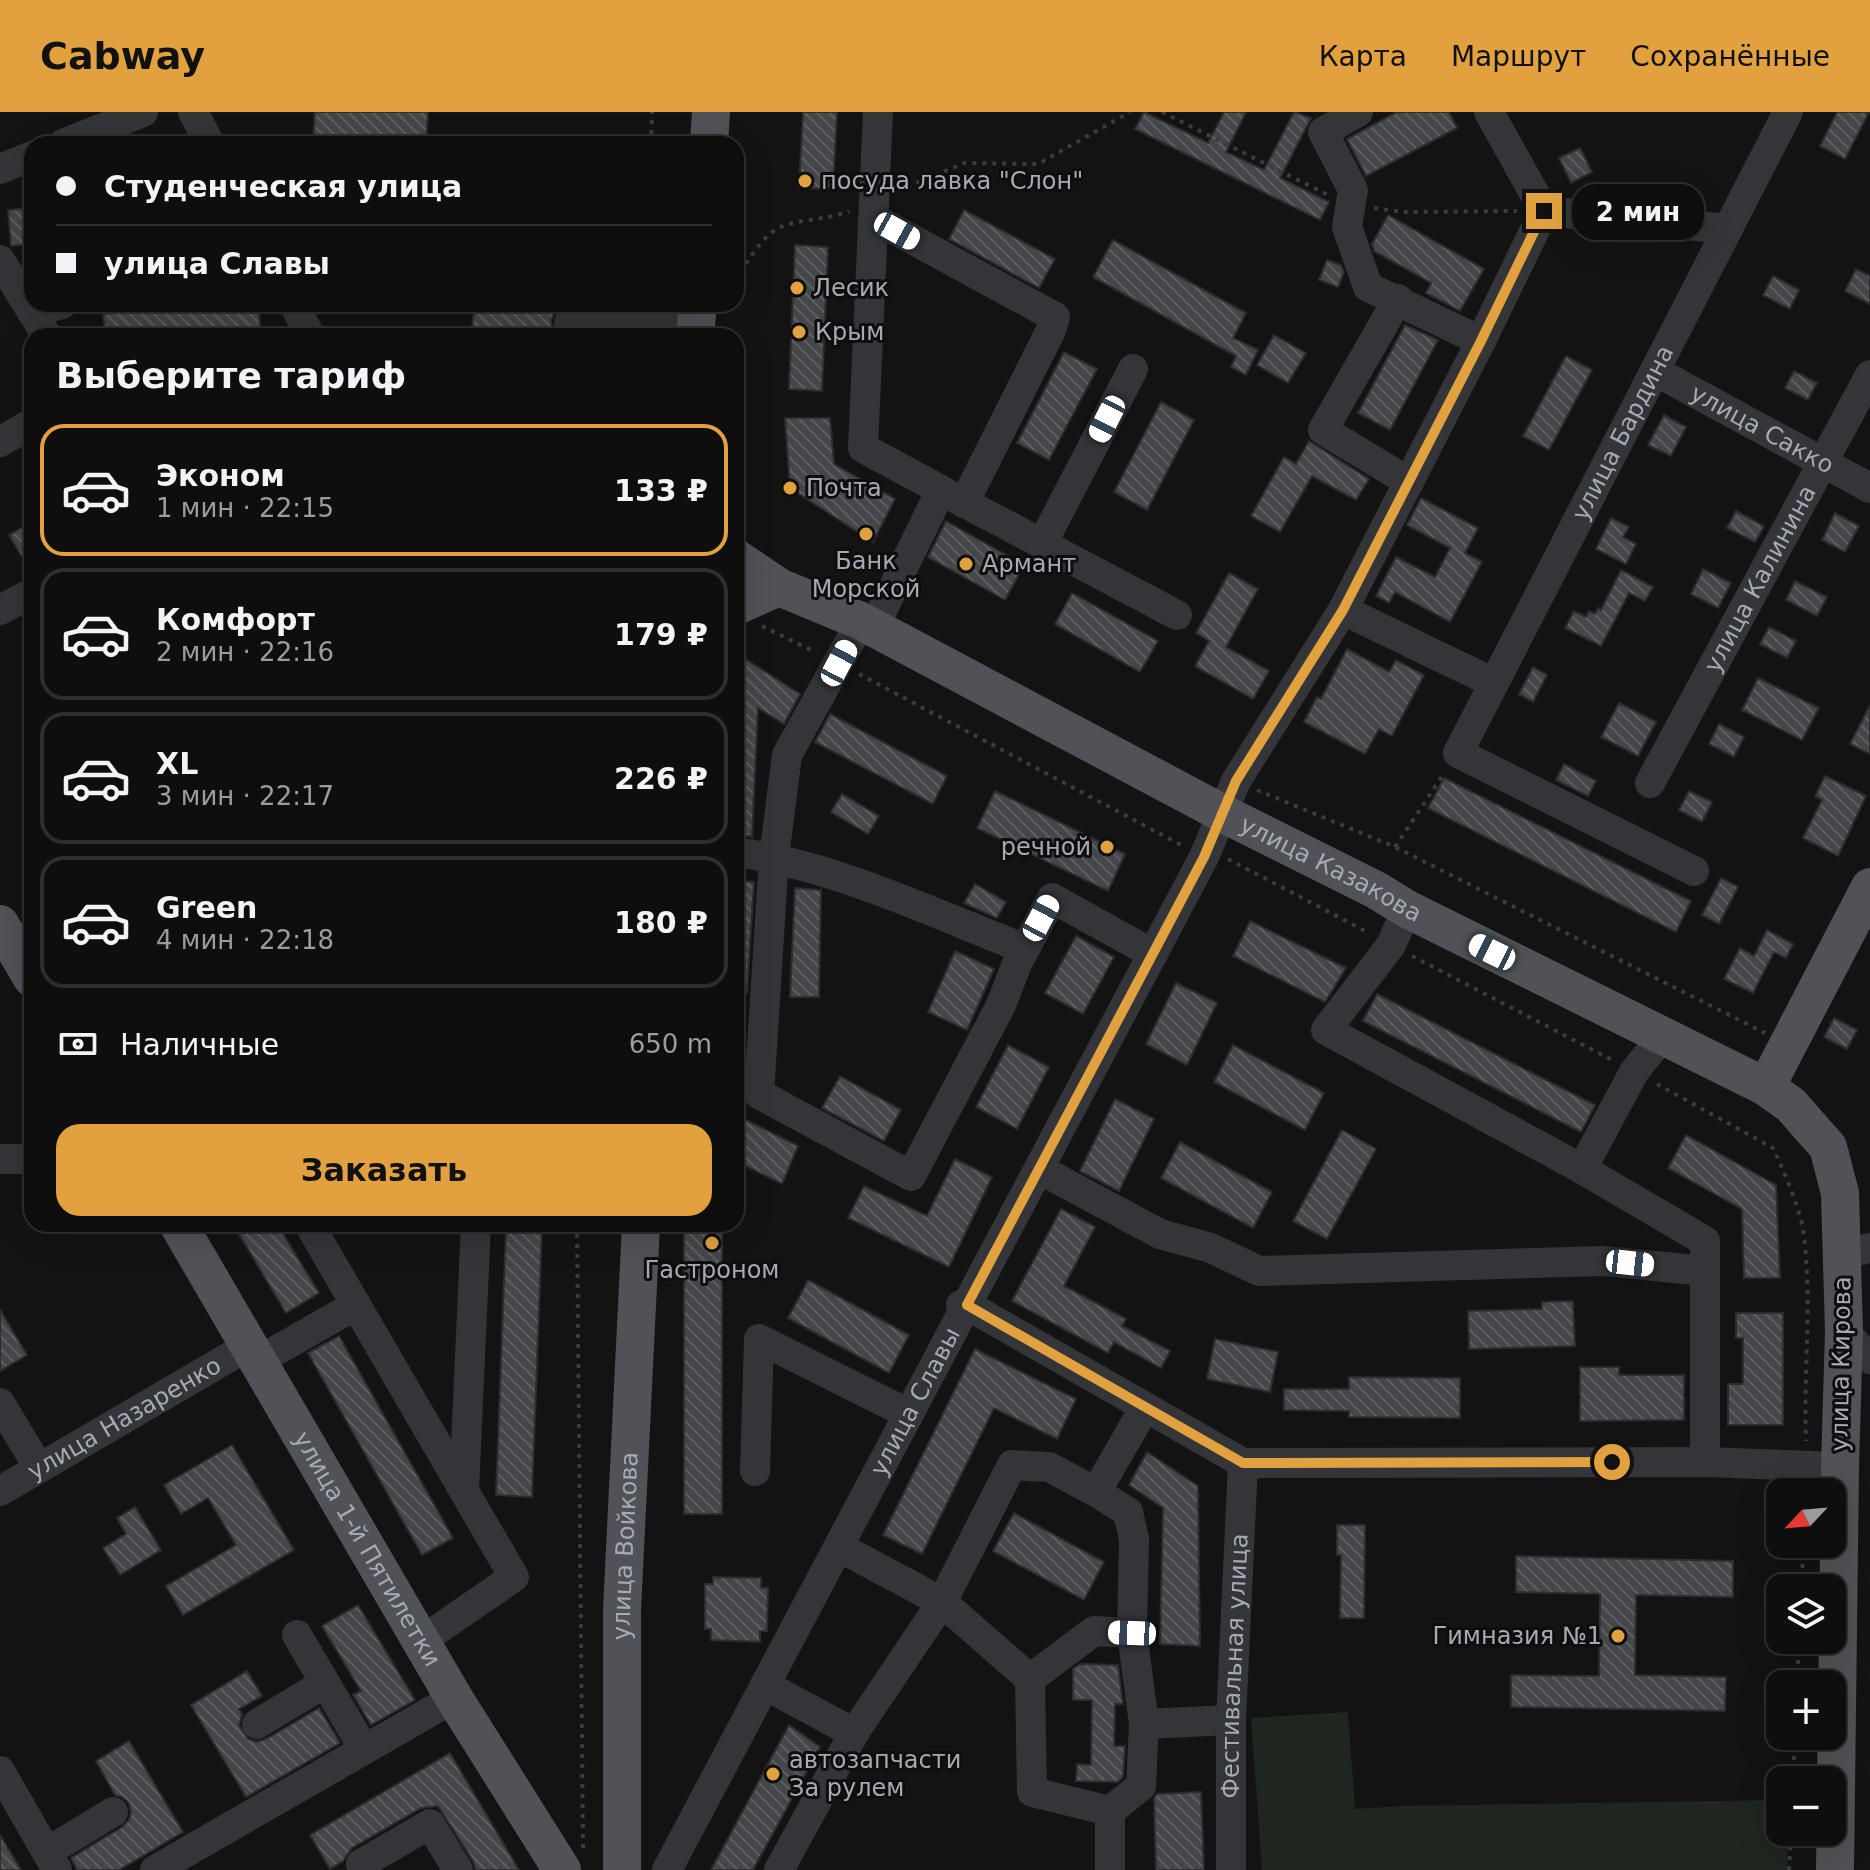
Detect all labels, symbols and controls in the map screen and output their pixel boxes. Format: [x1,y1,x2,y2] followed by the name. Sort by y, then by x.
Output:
[40,34,205,78] text: Cabway
[1319,40,1407,73] text: Карта
[1451,40,1586,73] text: Маршрут
[1630,40,1830,73] text: Сохранённые
[821,167,1083,195] place label: посуда лавка "Слон"
[104,169,462,204] text: Студенческая улица
[796,172,814,190] marker: посуда лавка "Слон"
[1572,183,1704,239] callout: 2 мин
[1526,193,1562,229] route end
[1596,197,1680,227] text: 2 мин
[870,209,924,253] car
[104,246,330,281] text: улица Славы
[813,274,889,302] place label: Лесик
[788,279,806,297] marker: Лесик
[815,318,884,346] place label: Крым
[790,323,808,341] marker: Крым
[1566,341,1679,525] street label: улица Бардина
[56,355,406,396] text: Выберите тариф
[1686,379,1839,480] street label: улица Сакко
[1085,392,1129,446] car
[60,454,132,526] icon: car
[156,458,285,493] text: Эконом
[614,473,708,508] text: 133 ₽
[806,474,882,502] place label: Почта
[781,479,799,497] marker: Почта
[1698,480,1822,677] street label: улица Калинина
[156,493,334,523] text: 1 мин · 22:15
[857,525,875,543] marker: Банк Морской
[812,547,920,603] place label: Банк Морской
[982,550,1076,578] place label: Армант
[957,555,975,573] marker: Армант
[60,598,132,670] icon: car
[156,602,315,637] text: Комфорт
[614,617,708,652] text: 179 ₽
[817,636,861,690] car
[156,637,334,667] text: 2 мин · 22:16
[60,742,132,814] icon: car
[156,746,198,781] text: XL
[614,761,708,796] text: 226 ₽
[156,781,334,811] text: 3 мин · 22:17
[1235,810,1426,928] street label: улица Казакова
[1001,833,1091,861] place label: речной
[1098,838,1116,856] marker: речной
[60,886,132,958] icon: car
[156,890,257,925] text: Green
[1019,891,1063,945] car
[614,905,708,940] text: 180 ₽
[156,925,334,955] text: 4 мин · 22:18
[1465,931,1519,973] car
[56,1022,100,1066] icon: cash
[120,1027,279,1062] text: Наличные
[629,1029,712,1059] text: 650 m
[56,1124,712,1216] button: Заказать
[703,1234,721,1252] marker: Гастроном
[1605,1249,1655,1277] car
[645,1256,779,1284] place label: Гастроном
[1825,1276,1857,1452] street label: улица Кирова
[865,1323,966,1481] street label: улица Славы
[23,1351,226,1486] street label: улица Назаренко
[288,1426,447,1671] street label: улица 1-й Пятилетки
[1594,1444,1630,1480] route start
[608,1451,644,1640] street label: улица Войкова
[1766,1478,1846,1558] north arrow
[1766,1478,1846,1846] map controls
[1217,1533,1254,1799] street label: Фестивальная улица
[1766,1574,1846,1654] button: layers
[1108,1620,1156,1646] car
[1433,1622,1602,1650] place label: Гимназия №1
[1609,1627,1627,1645] marker: Гимназия №1
[1766,1670,1846,1750] button: +
[789,1746,961,1802] place label: автозапчасти За рулем
[764,1765,782,1783] marker: автозапчасти За рулем
[1766,1766,1846,1846] button: −

